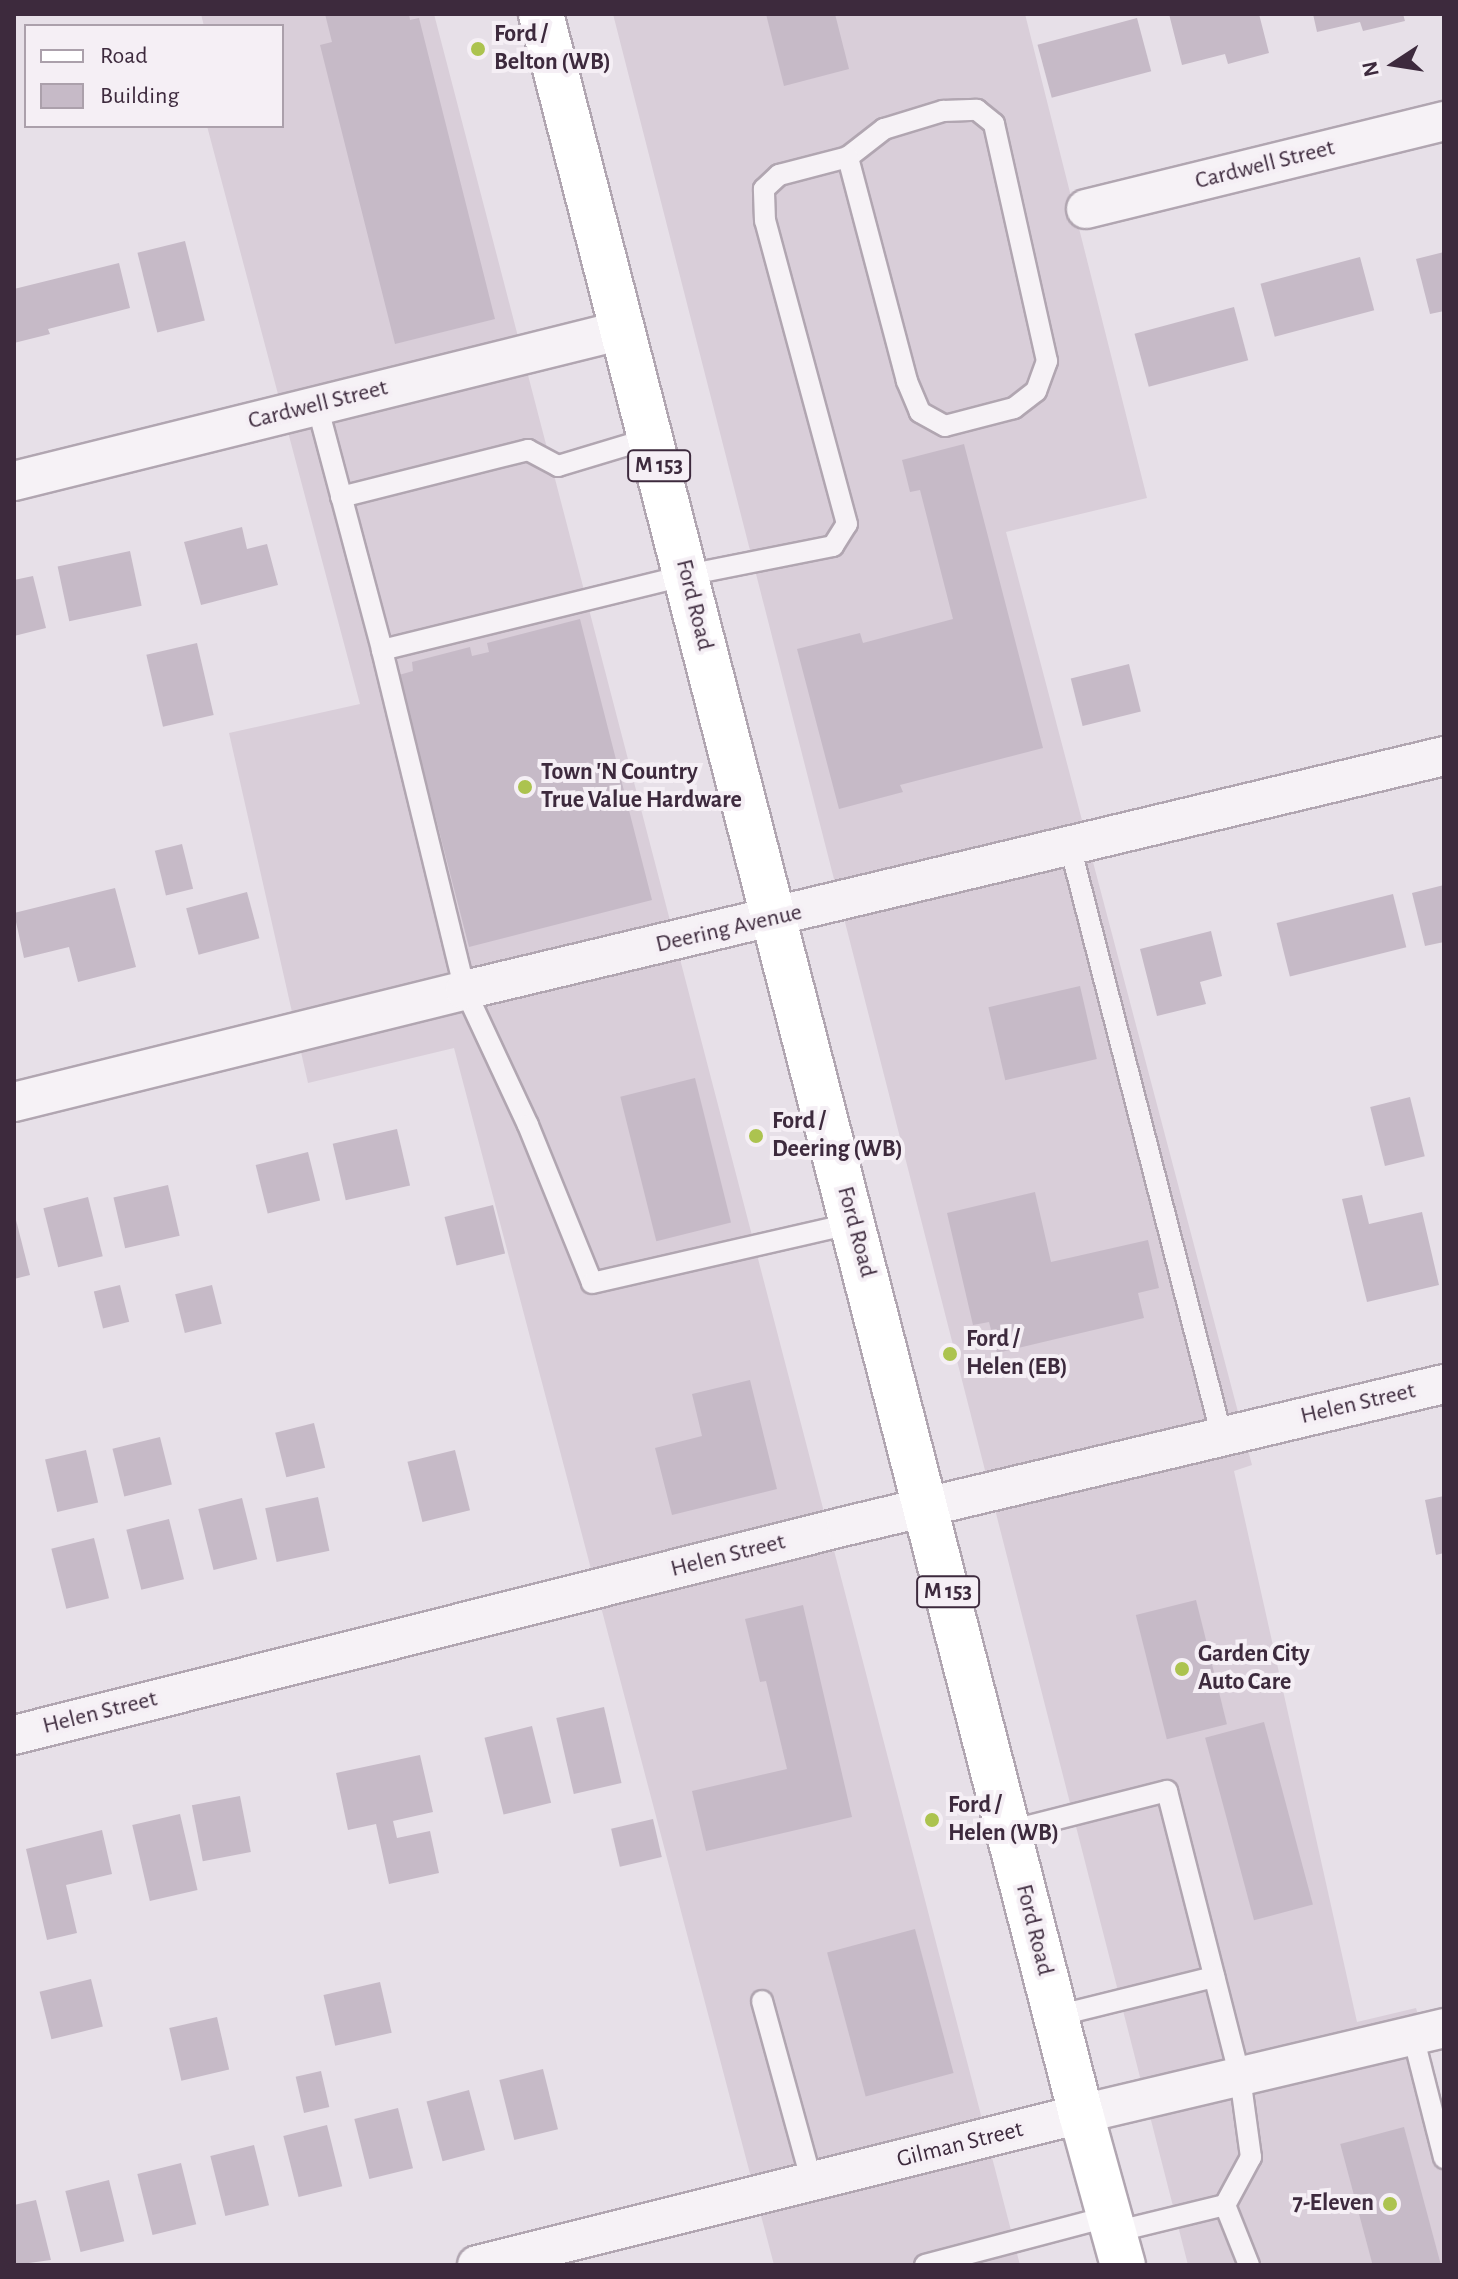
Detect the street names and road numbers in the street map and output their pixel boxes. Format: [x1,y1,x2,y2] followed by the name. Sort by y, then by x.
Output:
[1192,134,1338,196] street label: Cardwell Street
[245,374,391,436] street label: Cardwell Street
[627,448,691,484] road number: M 153
[669,556,719,654] street label: Ford Road
[653,898,805,960] street label: Deering Avenue
[830,1183,882,1281] street label: Ford Road
[1298,1377,1418,1431] street label: Helen Street
[668,1528,788,1584] street label: Helen Street
[916,1574,980,1610] road number: M 153
[40,1685,160,1741] street label: Helen Street
[1009,1881,1059,1979] street label: Ford Road
[894,2115,1026,2175] street label: Gilman Street

